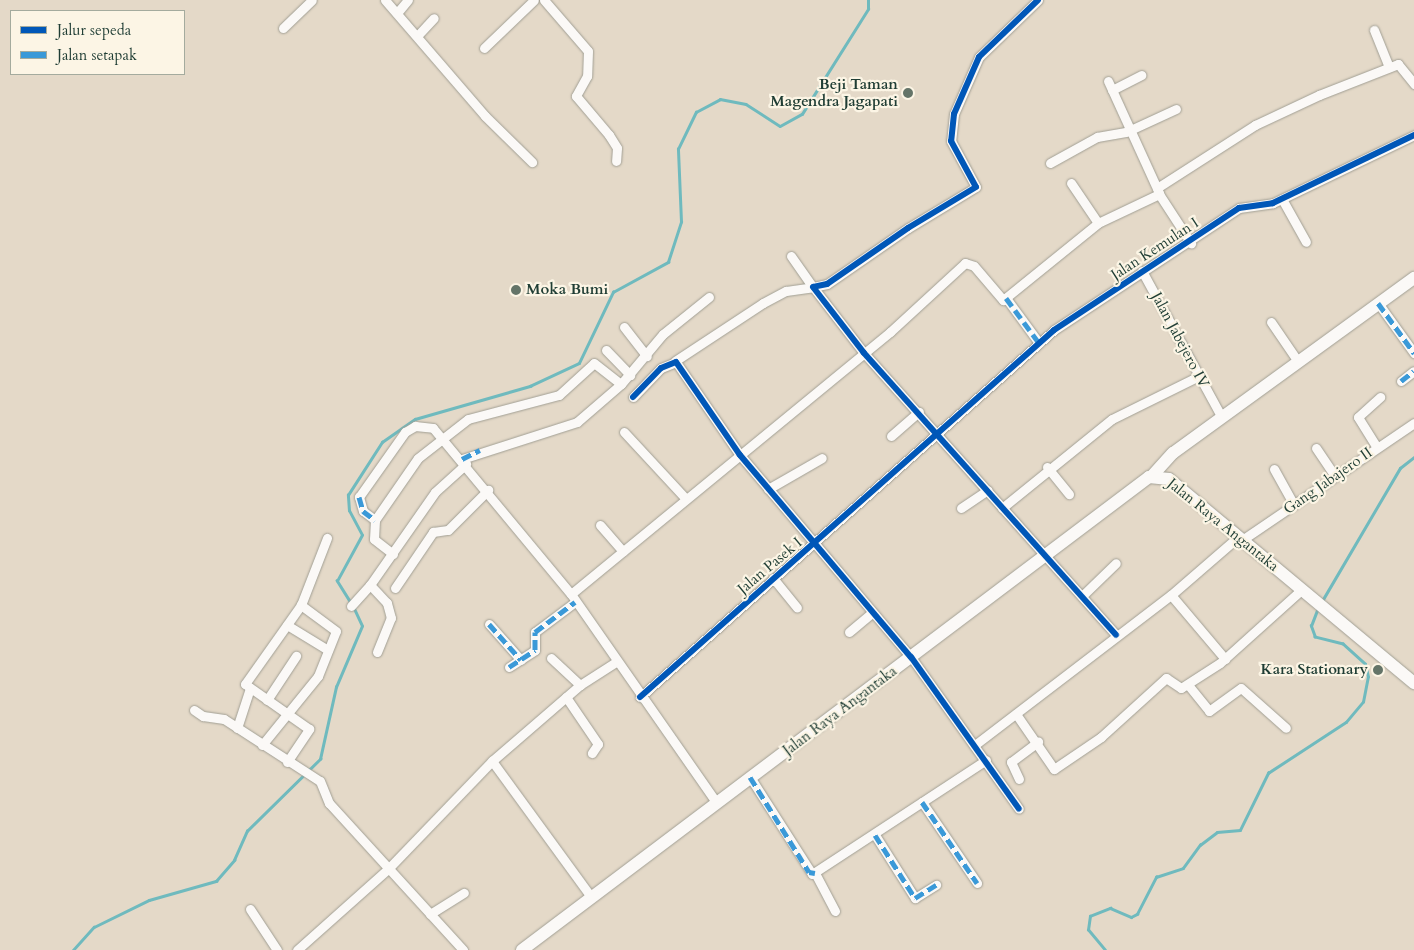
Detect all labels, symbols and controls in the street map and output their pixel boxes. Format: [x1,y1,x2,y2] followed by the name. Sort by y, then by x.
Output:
[10,10,185,75] legend
[57,20,131,40] text: Jalur sepeda
[57,45,137,65] text: Jalan setapak
[770,75,898,110] place label: Beji Taman Magendra Jagapati
[902,87,914,99] marker: Beji Taman Magendra Jagapati
[1108,214,1202,284] street label: Jalan Kemulan I
[526,281,608,299] place label: Moka Bumi
[510,284,522,296] marker: Moka Bumi
[1147,289,1213,391] street label: Jalan Jabejero IV
[1280,444,1376,518] street label: Gang Jabajero II
[1164,475,1282,575] street label: Jalan Raya Angantaka
[734,534,806,598] street label: Jalan Pasek I
[1260,661,1368,679] place label: Kara Stationary
[779,662,901,760] street label: Jalan Raya Angantaka
[1372,664,1384,676] marker: Kara Stationary

